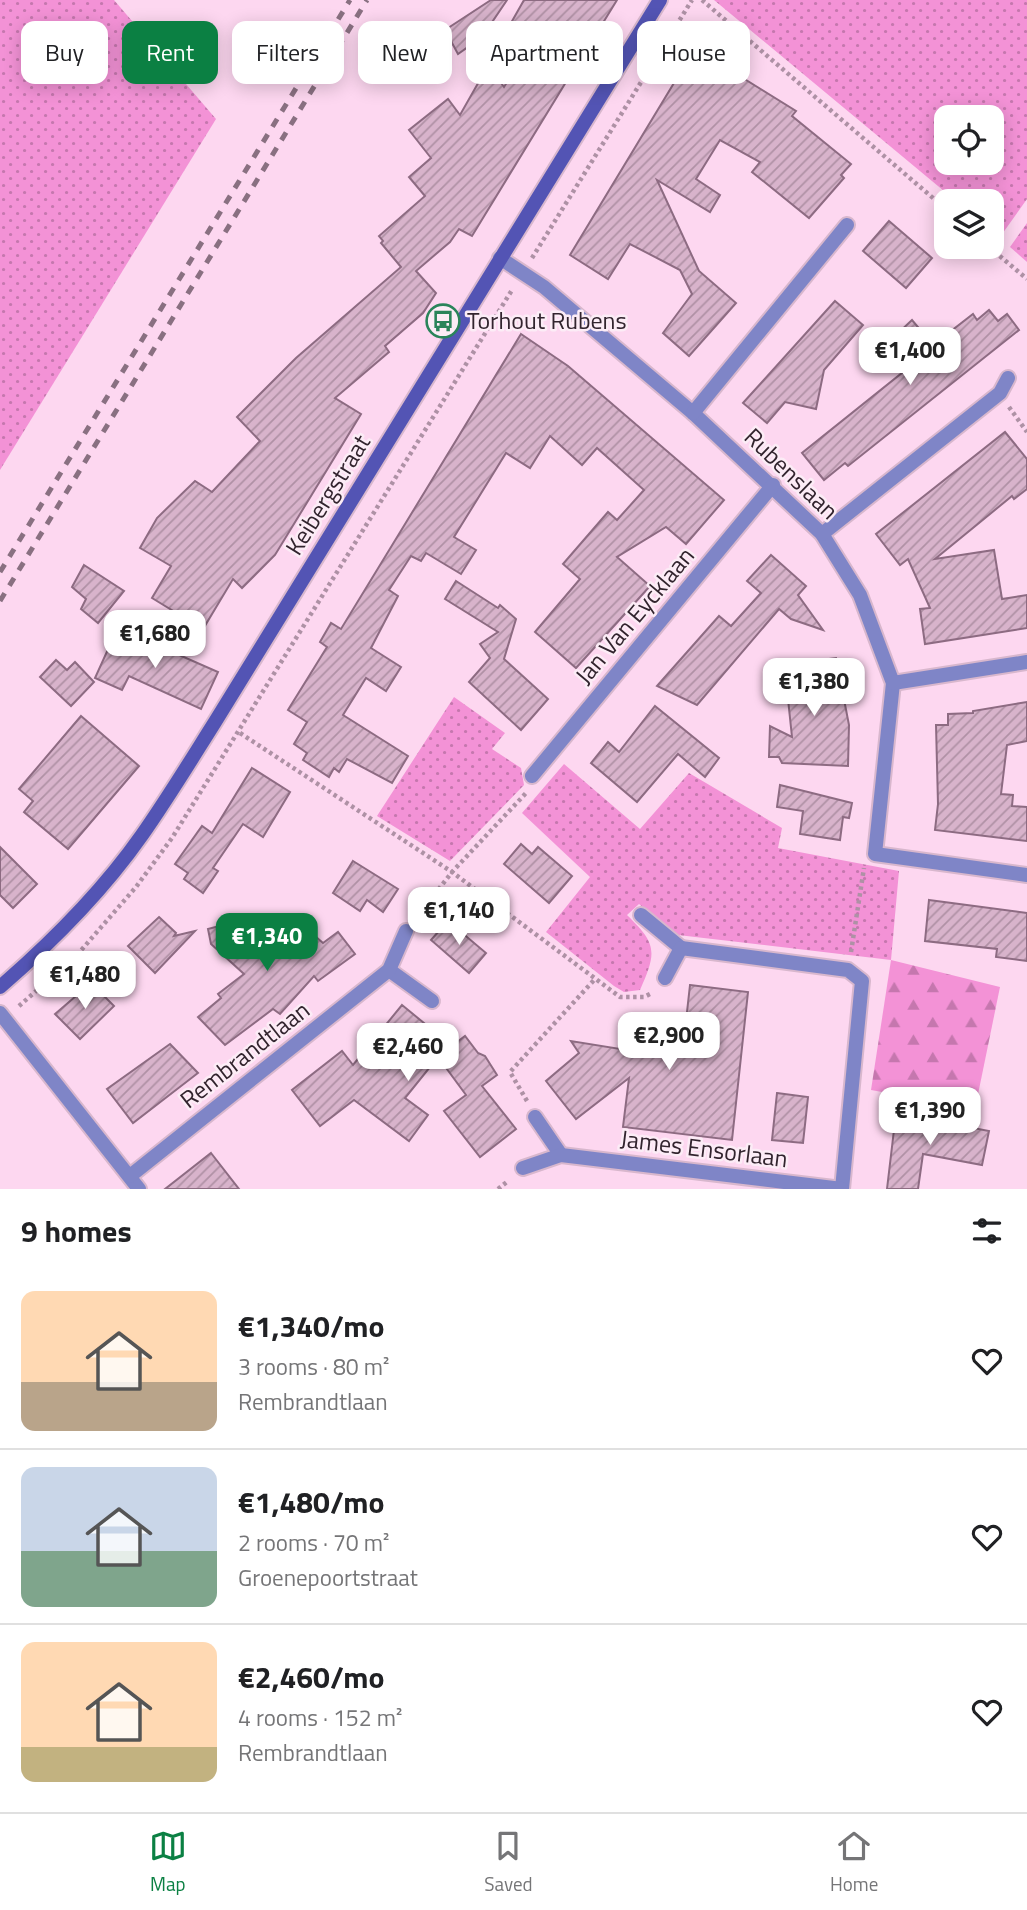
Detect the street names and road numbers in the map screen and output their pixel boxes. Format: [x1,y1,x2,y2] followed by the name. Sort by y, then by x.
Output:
[736,419,847,527] street label: Rubenslaan
[276,427,379,562] street label: Keibergstraat
[566,539,702,692] street label: Jan Van Eycklaan
[172,992,317,1116] street label: Rembrandtlaan
[618,1120,790,1176] street label: James Ensorlaan

